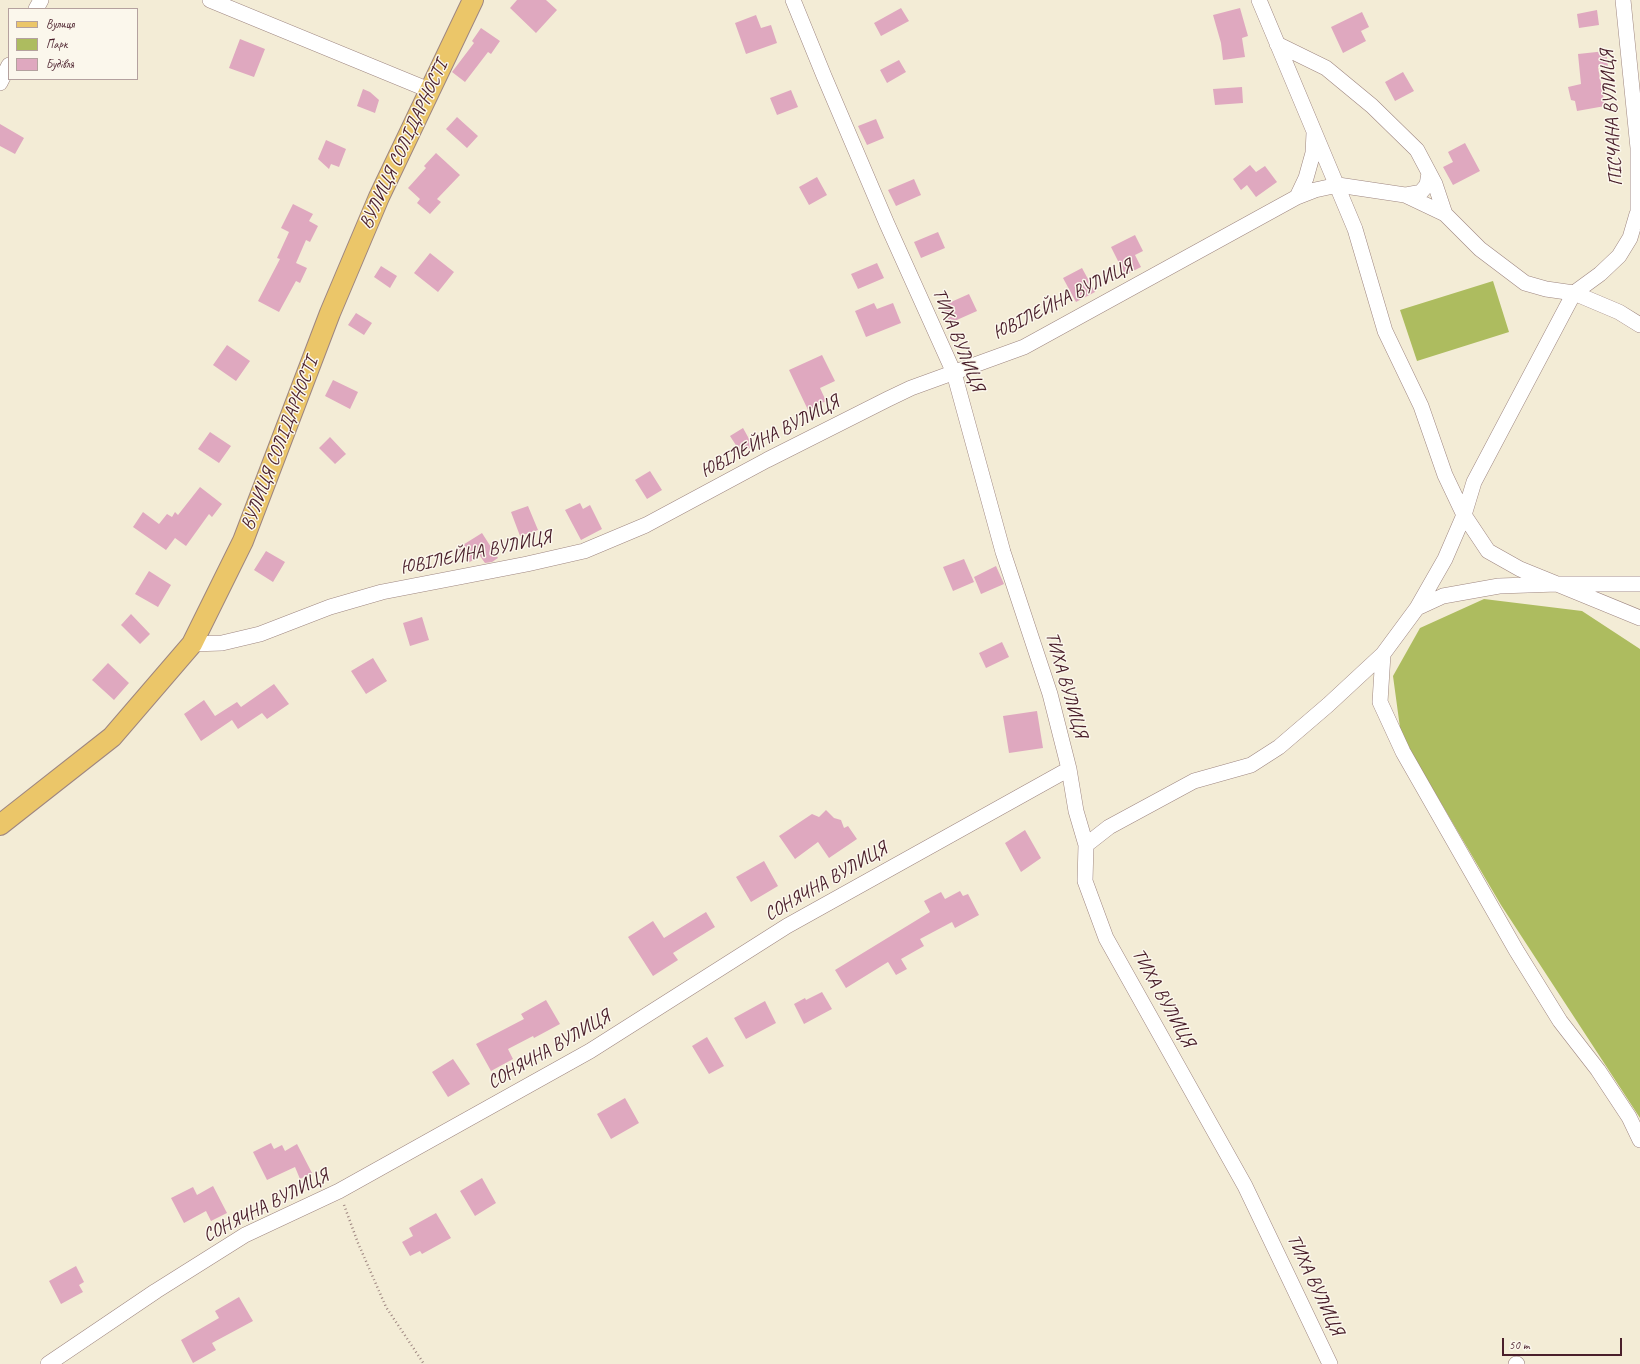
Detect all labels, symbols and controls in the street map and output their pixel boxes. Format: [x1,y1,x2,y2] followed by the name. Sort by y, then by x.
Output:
[8,8,138,80] legend
[46,16,74,32] text: Вулиця
[46,36,67,52] text: Парк
[1596,49,1628,187] street label: ПІСЧАНА ВУЛИЦЯ
[46,56,74,72] text: Будівля
[355,57,453,233] street label: ВУЛИЦЯ СОЛІДАРНОСТІ
[989,255,1137,345] street label: ЮВІЛЕЙНА ВУЛИЦЯ
[927,285,989,395] street label: ТИХА ВУЛИЦЯ
[237,354,323,534] street label: ВУЛИЦЯ СОЛІДАРНОСТІ
[697,391,843,483] street label: ЮВІЛЕЙНА ВУЛИЦЯ
[398,526,554,580] street label: ЮВІЛЕЙНА ВУЛИЦЯ
[1040,629,1092,741] street label: ТИХА ВУЛИЦЯ
[761,838,891,926] street label: СОНЯЧНА ВУЛИЦЯ
[1127,945,1199,1051] street label: ТИХА ВУЛИЦЯ
[484,1006,614,1094] street label: СОНЯЧНА ВУЛИЦЯ
[199,1164,333,1248] street label: СОНЯЧНА ВУЛИЦЯ
[1282,1231,1348,1339] street label: ТИХА ВУЛИЦЯ
[1504,1330,1624,1356] scale bar
[1509,1337,1529,1353] text: 50 m

